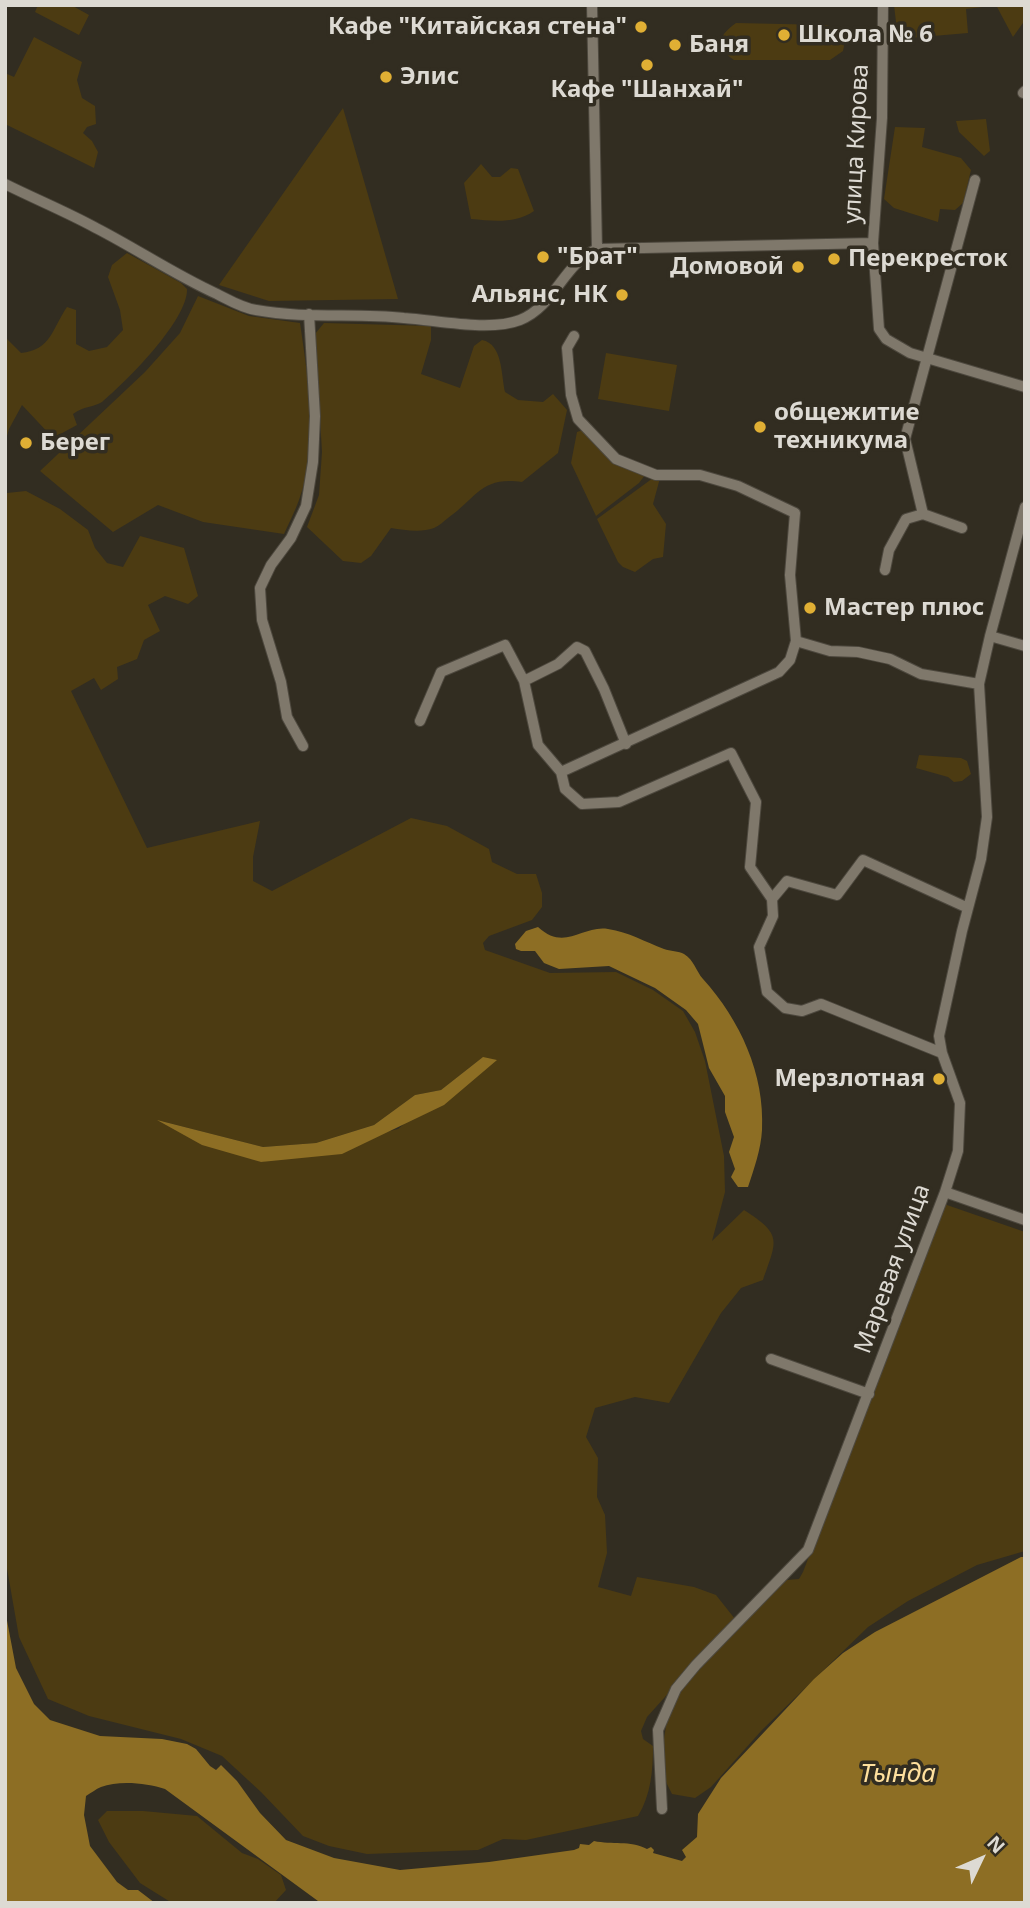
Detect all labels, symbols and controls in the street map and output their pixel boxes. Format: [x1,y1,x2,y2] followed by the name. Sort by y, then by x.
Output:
[328,13,627,41] place label: Кафе "Китайская стена"
[633,19,649,35] marker: Кафе "Китайская стена"
[798,21,933,49] place label: Школа № 6
[776,27,792,43] marker: Школа № 6
[689,31,749,59] place label: Баня
[667,37,683,53] marker: Баня
[639,57,655,73] marker: Кафе "Шанхай"
[400,63,459,91] place label: Элис
[838,63,876,225] street label: улица Кирова
[378,69,394,85] marker: Элис
[551,76,743,104] place label: Кафе "Шанхай"
[557,243,638,271] place label: "Брат"
[848,245,1008,273] place label: Перекресток
[535,249,551,265] marker: "Брат"
[826,251,842,267] marker: Перекресток
[670,253,784,281] place label: Домовой
[790,259,806,275] marker: Домовой
[472,281,608,309] place label: Альянс, НК
[614,287,630,303] marker: Альянс, НК
[774,399,920,455] place label: общежитие техникума
[752,419,768,435] marker: общежитие техникума
[40,429,110,457] place label: Берег
[18,435,34,451] marker: Берег
[824,594,984,622] place label: Мастер плюс
[802,600,818,616] marker: Мастер плюс
[774,1065,925,1093] place label: Мерзлотная
[931,1071,947,1087] marker: Мерзлотная
[849,1180,937,1358] street label: Маревая улица
[860,1759,936,1791] water label: Тында
[946,1824,1016,1894] north arrow
[981,1830,1011,1859] text: N

